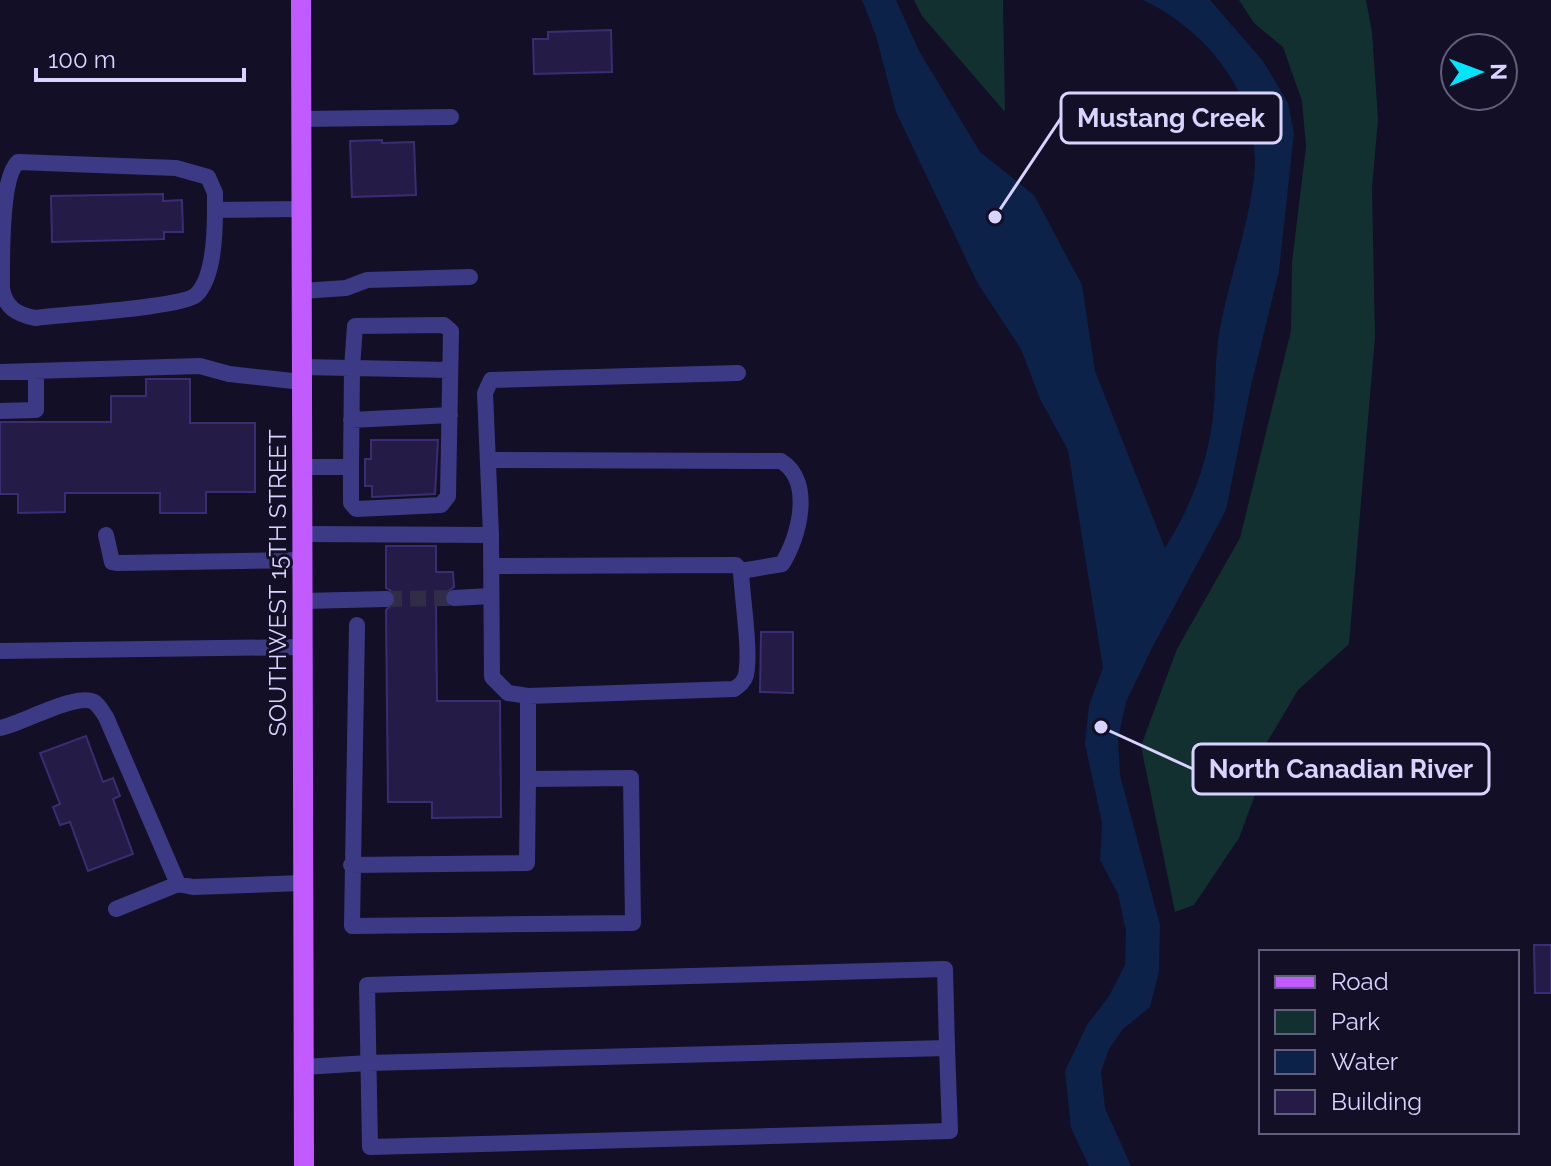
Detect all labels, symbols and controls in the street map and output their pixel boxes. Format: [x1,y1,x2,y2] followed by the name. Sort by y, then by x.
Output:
[36,32,244,82] scale bar
[1439,32,1519,112] north arrow
[48,45,116,74] text: 100 m
[1486,63,1512,80] text: N
[1061,93,1281,143] callout: Mustang Creek
[1077,103,1266,133] text: Mustang Creek
[263,429,292,737] street label: SOUTHWEST 15TH STREET
[1193,744,1489,794] callout: North Canadian River
[1209,754,1473,784] text: North Canadian River
[1259,950,1519,1134] legend
[1331,967,1389,996] text: Road
[1331,1007,1380,1036] text: Park
[1331,1047,1399,1076] text: Water
[1331,1087,1422,1116] text: Building

